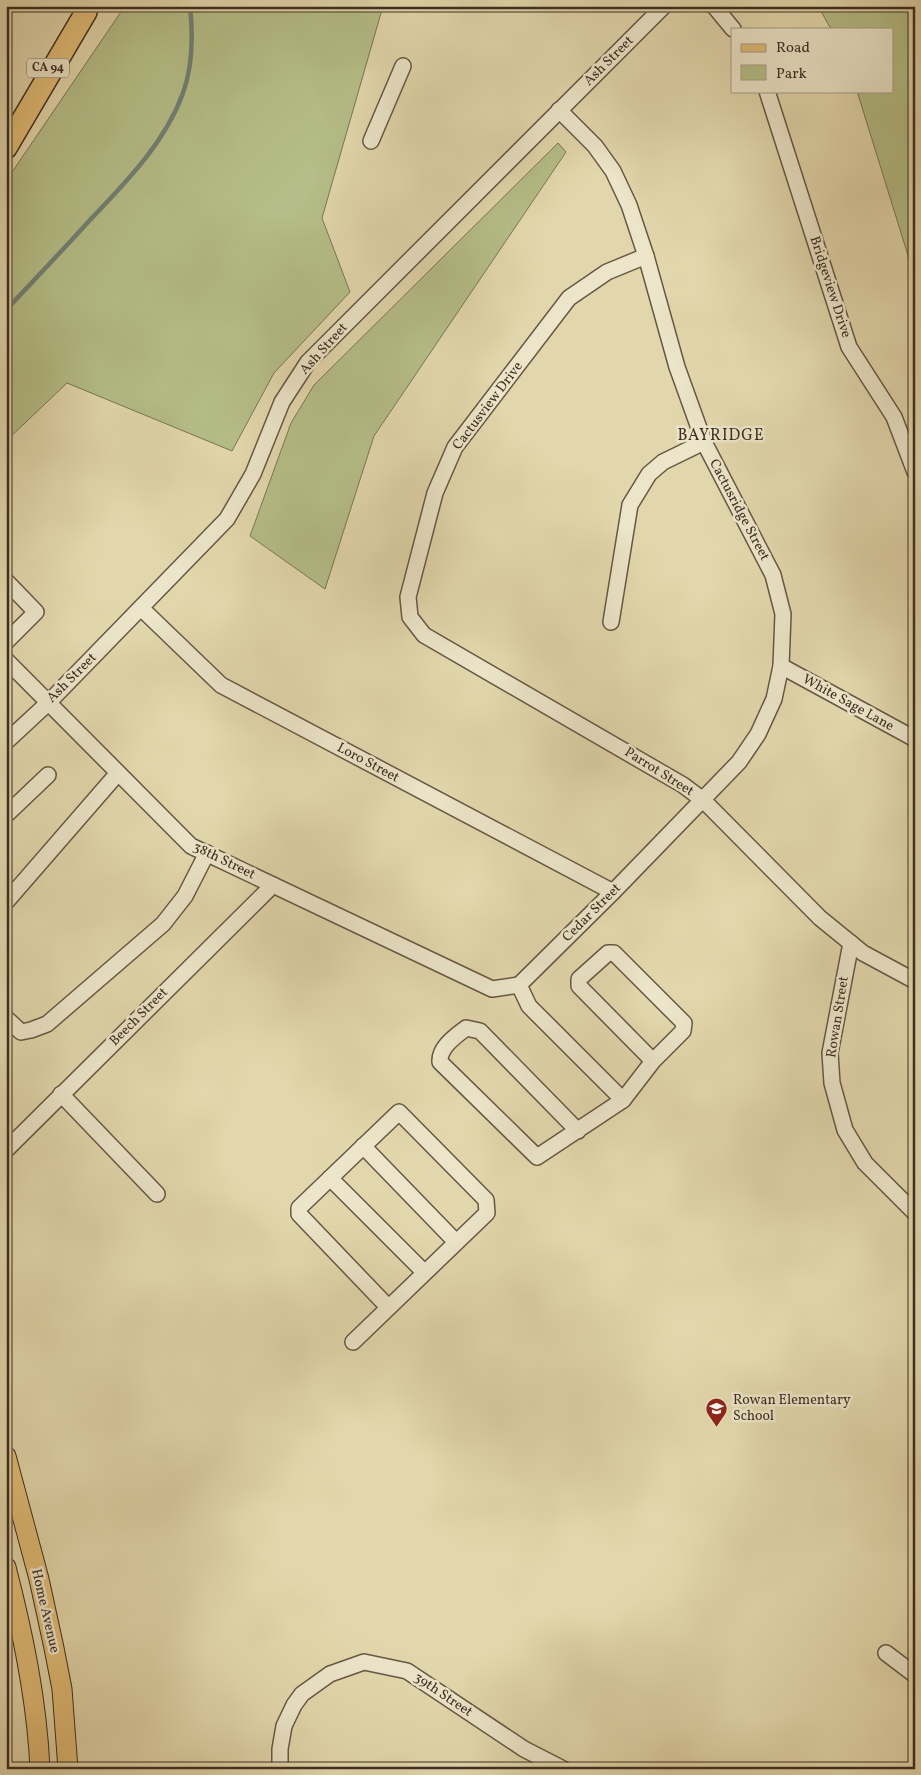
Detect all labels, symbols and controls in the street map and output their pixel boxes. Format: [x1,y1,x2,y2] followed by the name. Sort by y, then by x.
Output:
[731,28,894,92] legend
[580,32,638,90] street label: Ash Street
[776,38,810,59] text: Road
[27,58,69,78] road number: CA 94
[776,64,807,85] text: Park
[805,234,856,341] street label: Bridgeview Drive
[296,319,352,379] street label: Ash Street
[448,358,528,454] street label: Cactusview Drive
[677,425,765,447] district label: BAYRIDGE
[704,456,774,564] street label: Cactusridge Street
[43,649,101,707] street label: Ash Street
[799,670,897,736] street label: White Sage Lane
[333,739,403,787] street label: Loro Street
[621,743,697,801] street label: Parrot Street
[190,838,258,884] street label: 38th Street
[558,879,626,947] street label: Cedar Street
[822,975,854,1059] street label: Rowan Street
[106,983,173,1050] street label: Beech Street
[733,1391,851,1426] place label: Rowan Elementary School
[705,1396,729,1427] school or university icon: Rowan Elementary School
[26,1567,64,1655] street label: Home Avenue
[410,1668,476,1722] street label: 39th Street

